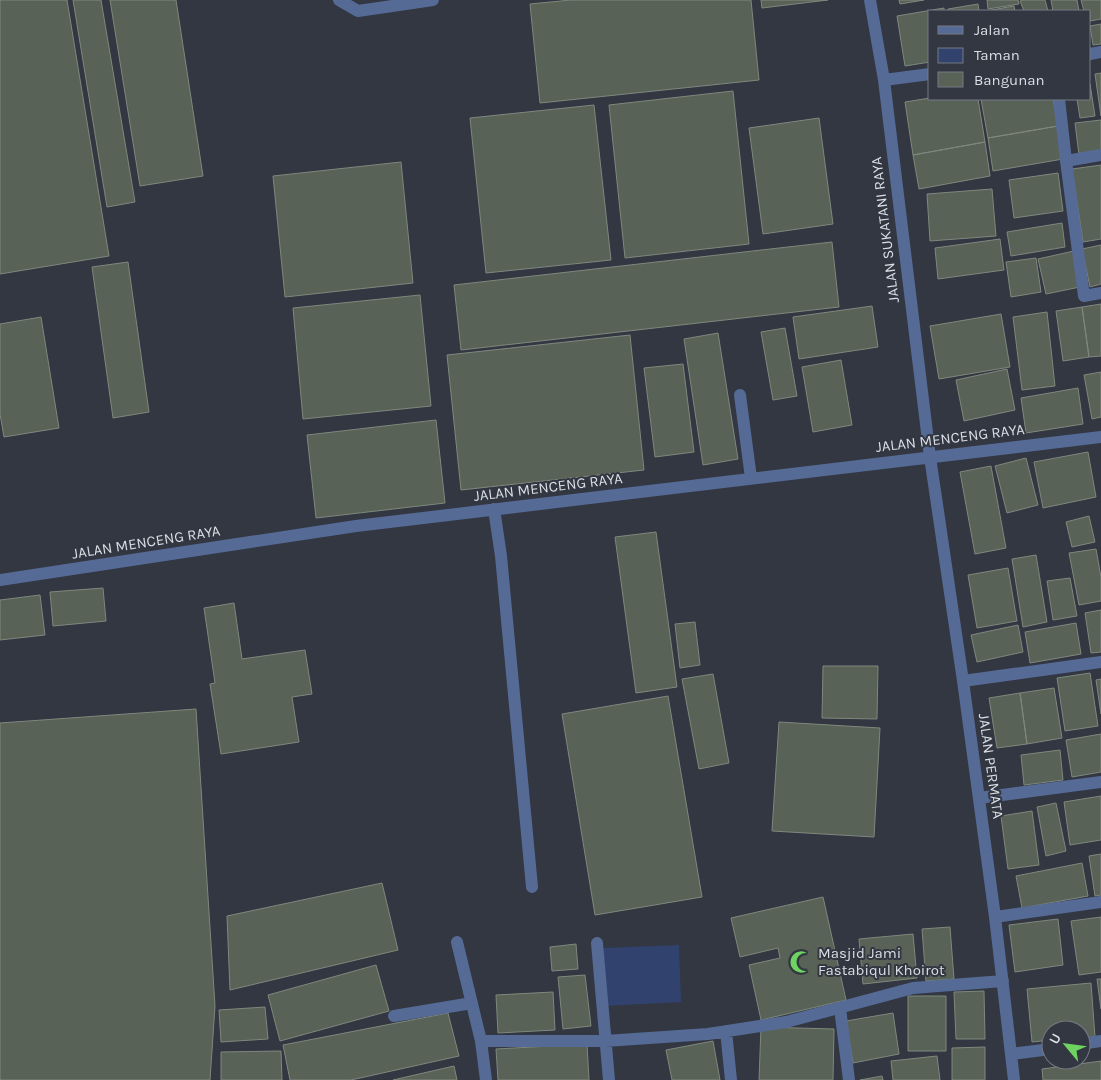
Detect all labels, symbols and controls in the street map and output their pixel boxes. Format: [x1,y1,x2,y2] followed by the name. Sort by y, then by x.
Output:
[928,10,1091,100] legend
[974,21,1010,39] text: Jalan
[974,46,1020,64] text: Taman
[974,71,1045,89] text: Bangunan
[867,156,903,304] street label: JALAN SUKATANI RAYA
[875,420,1026,456] street label: JALAN MENCENG RAYA
[473,469,624,505] street label: JALAN MENCENG RAYA
[71,521,222,563] street label: JALAN MENCENG RAYA
[975,712,1007,820] street label: JALAN PERMATA
[818,944,945,979] place label: Masjid Jami Fastabiqul Khoirot
[788,949,814,975] mosque icon: Masjid Jami Fastabiqul Khoirot
[1041,1020,1091,1070] north arrow
[1045,1031,1065,1047] text: U

